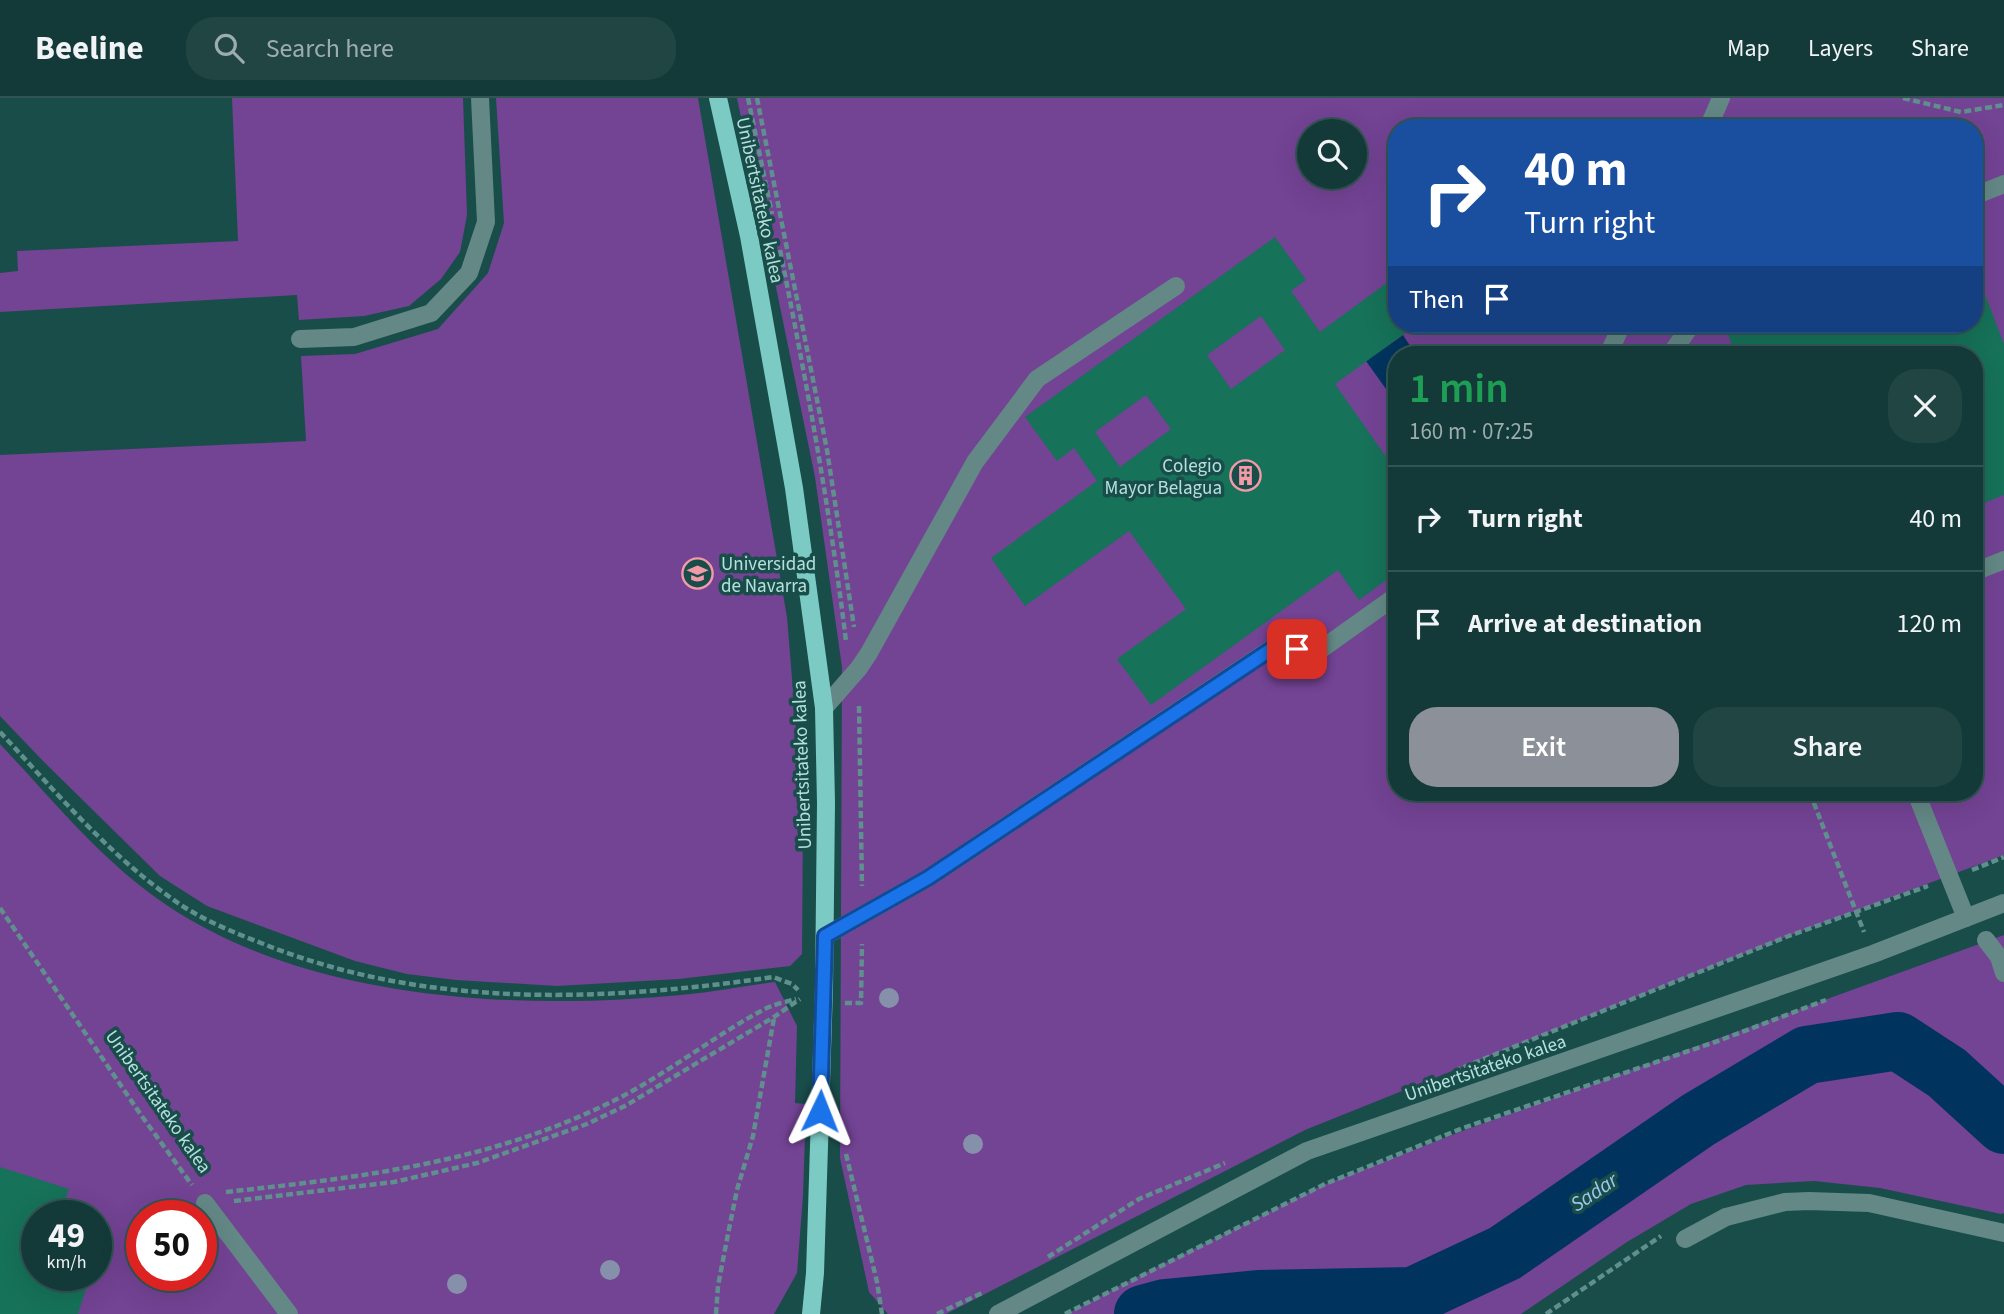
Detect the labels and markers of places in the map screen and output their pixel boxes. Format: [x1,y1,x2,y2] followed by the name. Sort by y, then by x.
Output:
[1105,453,1222,502] place label: Colegio Mayor Belagua
[1228,459,1262,493] building icon: Colegio Mayor Belagua
[721,551,816,600] place label: Universidad de Navarra
[681,557,715,591] school or university icon: Universidad de Navarra
[1267,619,1327,679] pin

